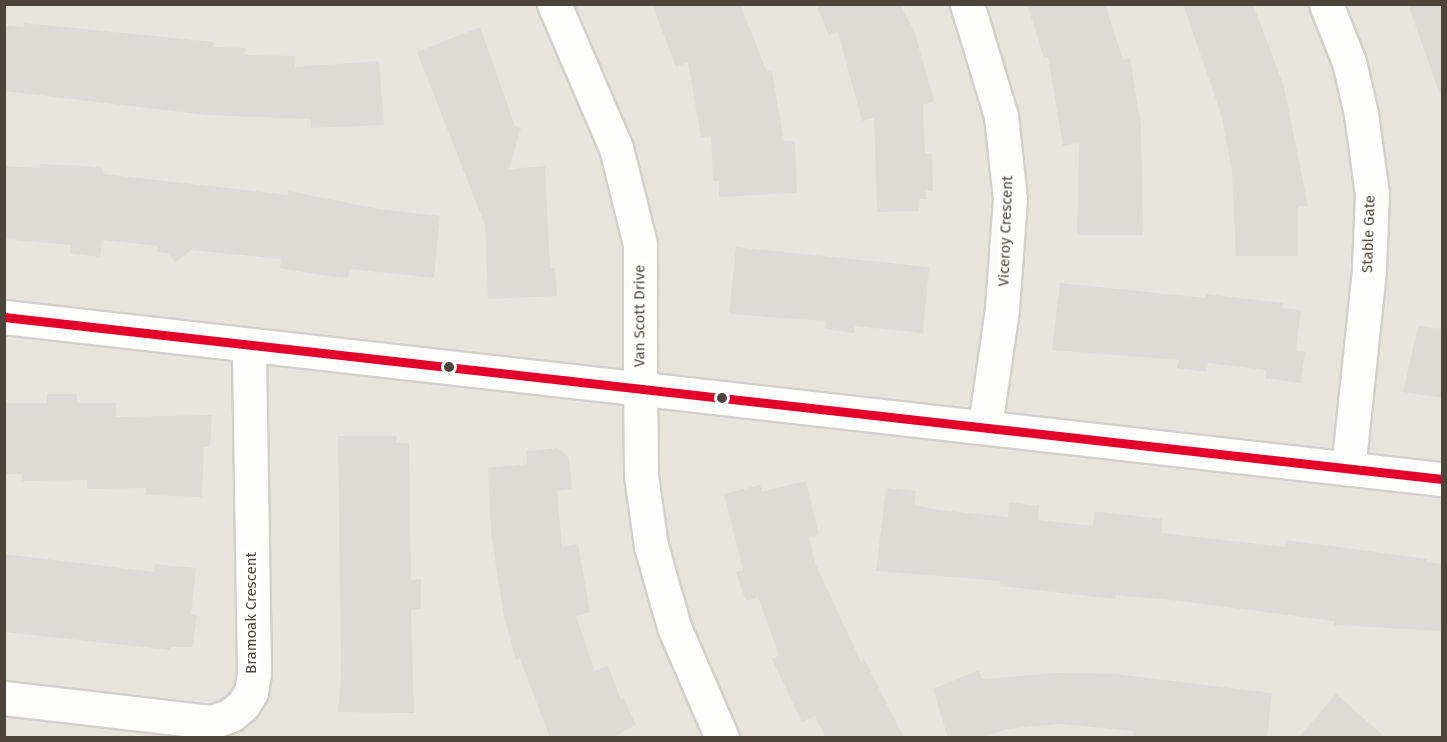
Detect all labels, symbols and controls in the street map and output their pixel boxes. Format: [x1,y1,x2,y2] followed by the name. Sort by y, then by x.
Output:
[995,175,1017,287] street label: Viceroy Crescent
[1359,195,1379,273] street label: Stable Gate
[631,265,649,367] street label: Van Scott Drive
[443,361,455,373] unlabelled marker
[716,392,728,404] unlabelled marker
[243,552,261,674] street label: Bramoak Crescent

